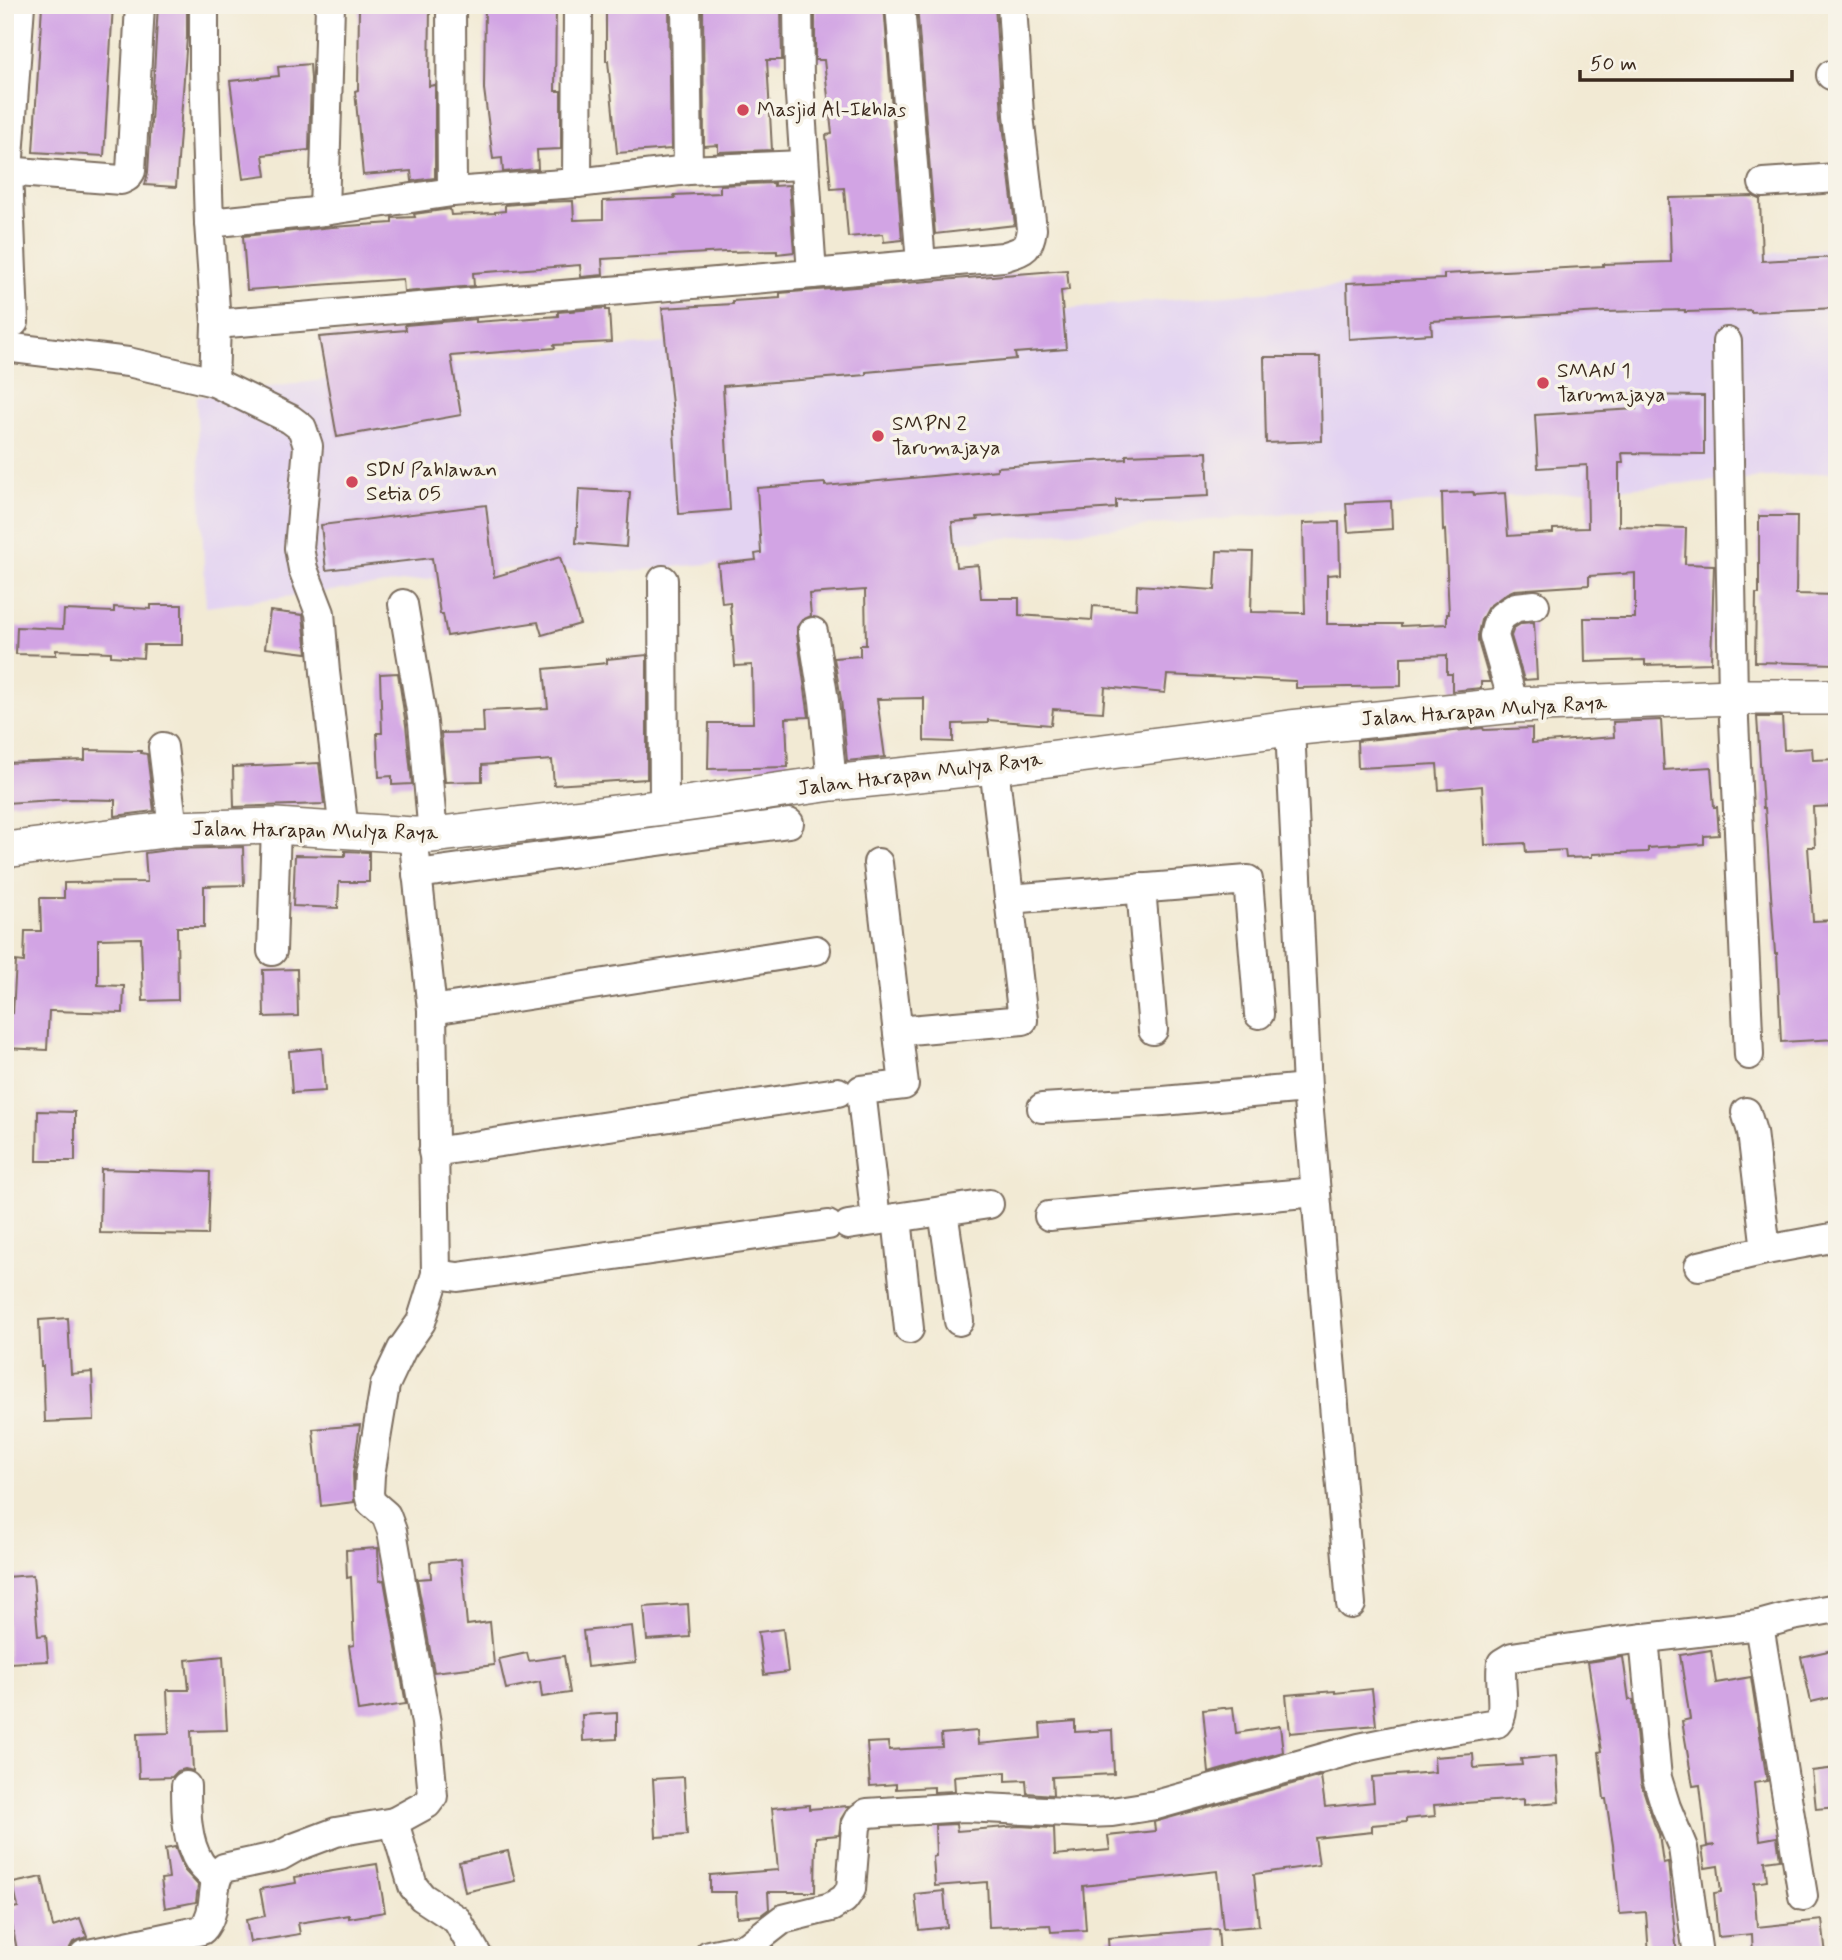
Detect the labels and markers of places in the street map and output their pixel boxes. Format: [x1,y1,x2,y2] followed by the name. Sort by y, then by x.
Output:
[757,96,906,124] place label: Masjid Al-Ikhlas
[735,102,751,118] marker: Masjid Al-Ikhlas
[1557,357,1666,409] place label: SMAN 1 Tarumajaya
[1535,375,1551,391] marker: SMAN 1 Tarumajaya
[892,410,1001,462] place label: SMPN 2 Tarumajaya
[870,428,886,444] marker: SMPN 2 Tarumajaya
[366,456,497,508] place label: SDN Pahlawan Setia 05
[344,474,360,490] marker: SDN Pahlawan Setia 05

